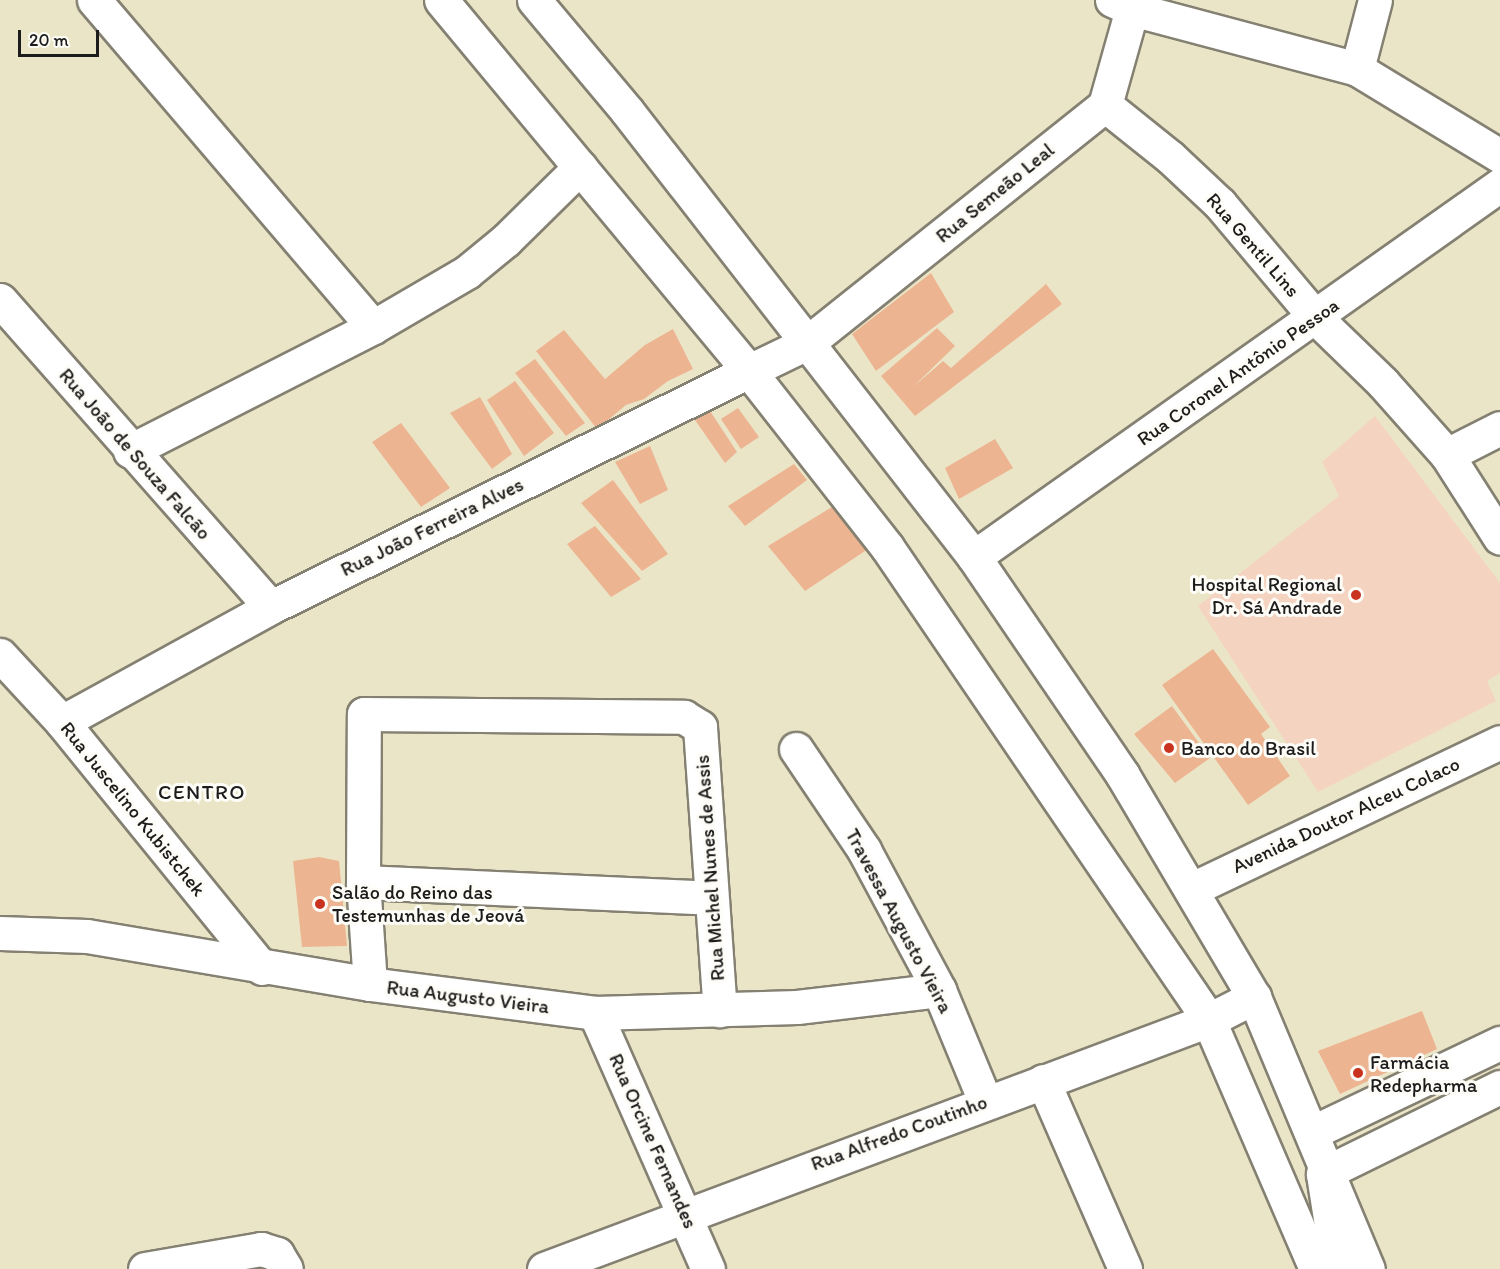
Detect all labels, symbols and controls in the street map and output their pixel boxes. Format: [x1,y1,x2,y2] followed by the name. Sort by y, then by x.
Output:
[21,18,102,56] scale bar
[29,29,69,51] text: 20 m
[931,138,1059,248] street label: Rua Semeão Leal
[1201,188,1305,302] street label: Rua Gentil Lins
[1132,293,1344,451] street label: Rua Coronel Antônio Pessoa
[54,363,216,545] street label: Rua João de Souza Falcão
[337,472,527,582] street label: Rua João Ferreira Alves
[1192,572,1342,619] place label: Hospital Regional Dr. Sá Andrade
[1347,586,1365,604] marker: Hospital Regional Dr. Sá Andrade
[55,717,211,901] street label: Rua Juscelino Kubistchek
[1181,736,1316,760] place label: Banco do Brasil
[1162,741,1176,755] marker: Banco do Brasil
[1229,752,1463,878] street label: Avenida Doutor Alceu Colaco
[690,754,730,982] street label: Rua Michel Nunes de Assis
[158,779,246,805] district label: CENTRO
[840,825,958,1017] street label: Travessa Augusto Vieira
[332,880,524,927] place label: Salão do Reino das Testemunhas de Jeová
[313,897,327,911] marker: Salão do Reino das Testemunhas de Jeová
[386,975,550,1019] street label: Rua Augusto Vieira
[604,1050,702,1232] street label: Rua Orcine Fernandes
[1370,1050,1477,1097] place label: Farmácia Redepharma
[1351,1066,1365,1080] marker: Farmácia Redepharma
[808,1090,990,1176] street label: Rua Alfredo Coutinho

